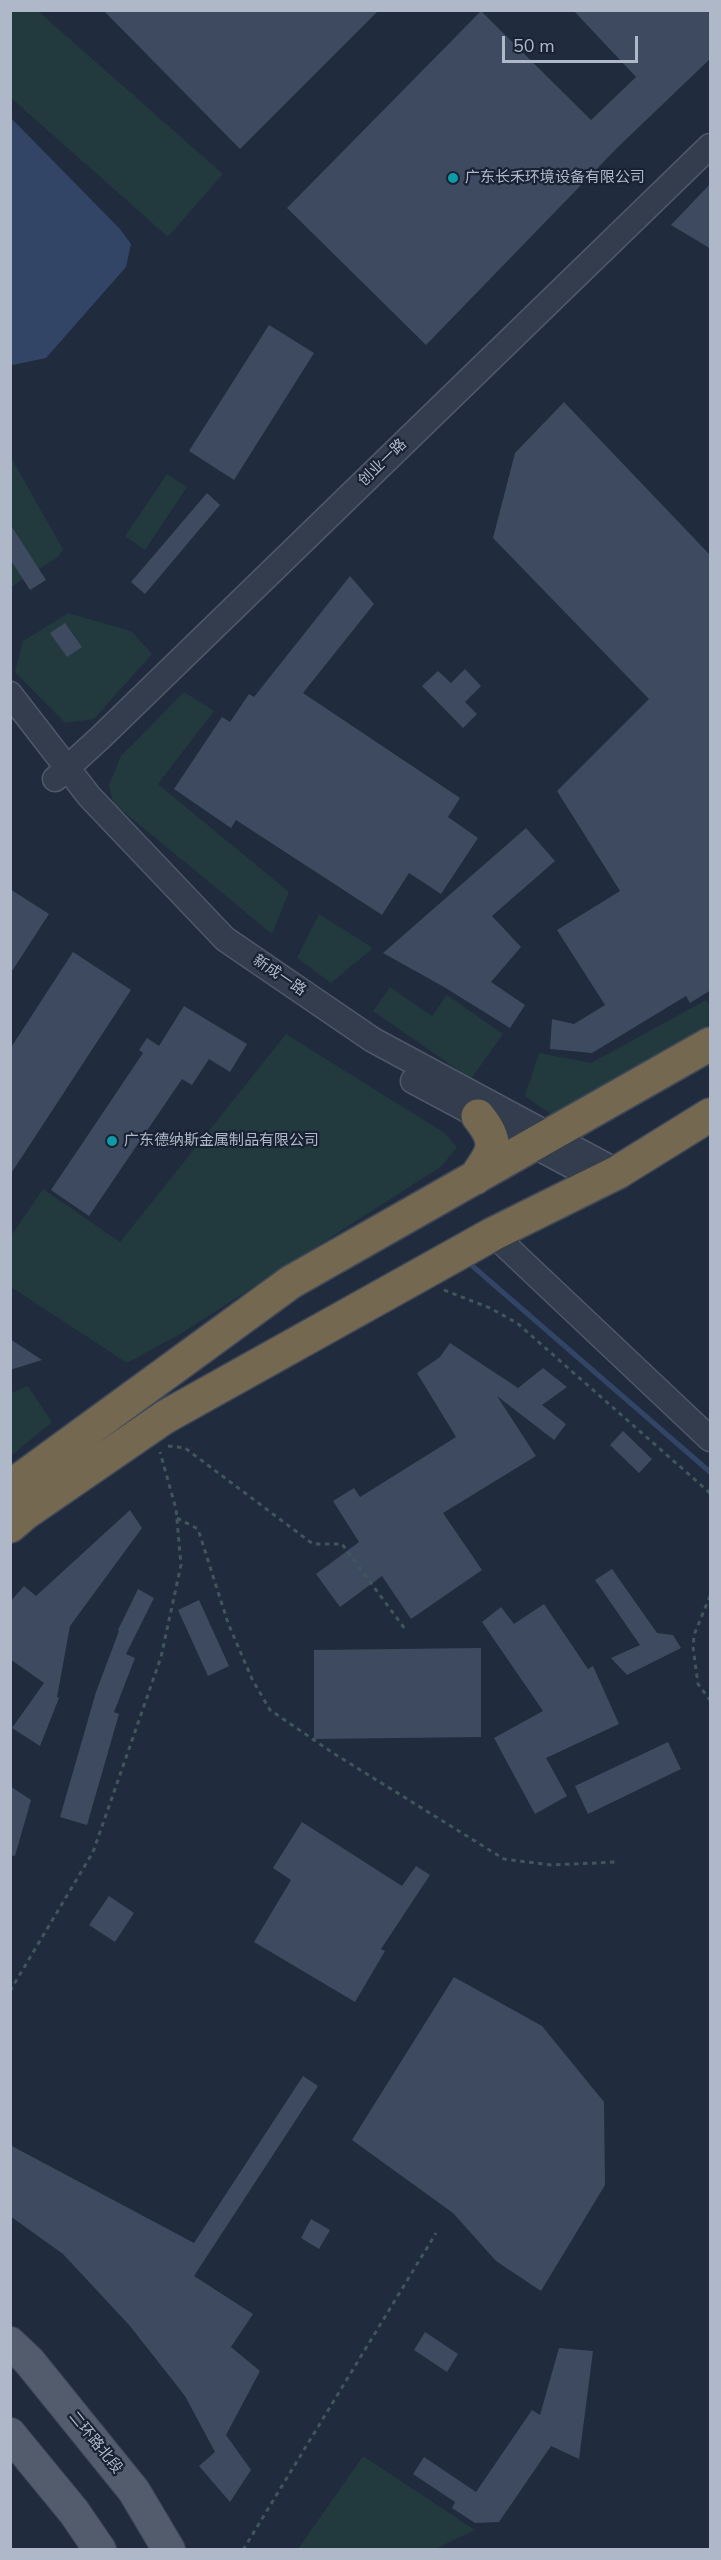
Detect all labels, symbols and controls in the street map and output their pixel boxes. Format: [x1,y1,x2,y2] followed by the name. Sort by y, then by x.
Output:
[505,24,642,62] scale bar
[513,34,555,58] text: 50 m
[465,169,645,187] place label: 广东长禾环境设备有限公司
[446,171,460,185] marker: 广东长禾环境设备有限公司
[355,436,411,490] street label: 创业一路
[249,952,309,1000] street label: 新成一路
[124,1132,319,1150] place label: 广东德纳斯金属制品有限公司
[105,1134,119,1148] marker: 广东德纳斯金属制品有限公司
[64,2408,126,2478] street label: 二环路北段

